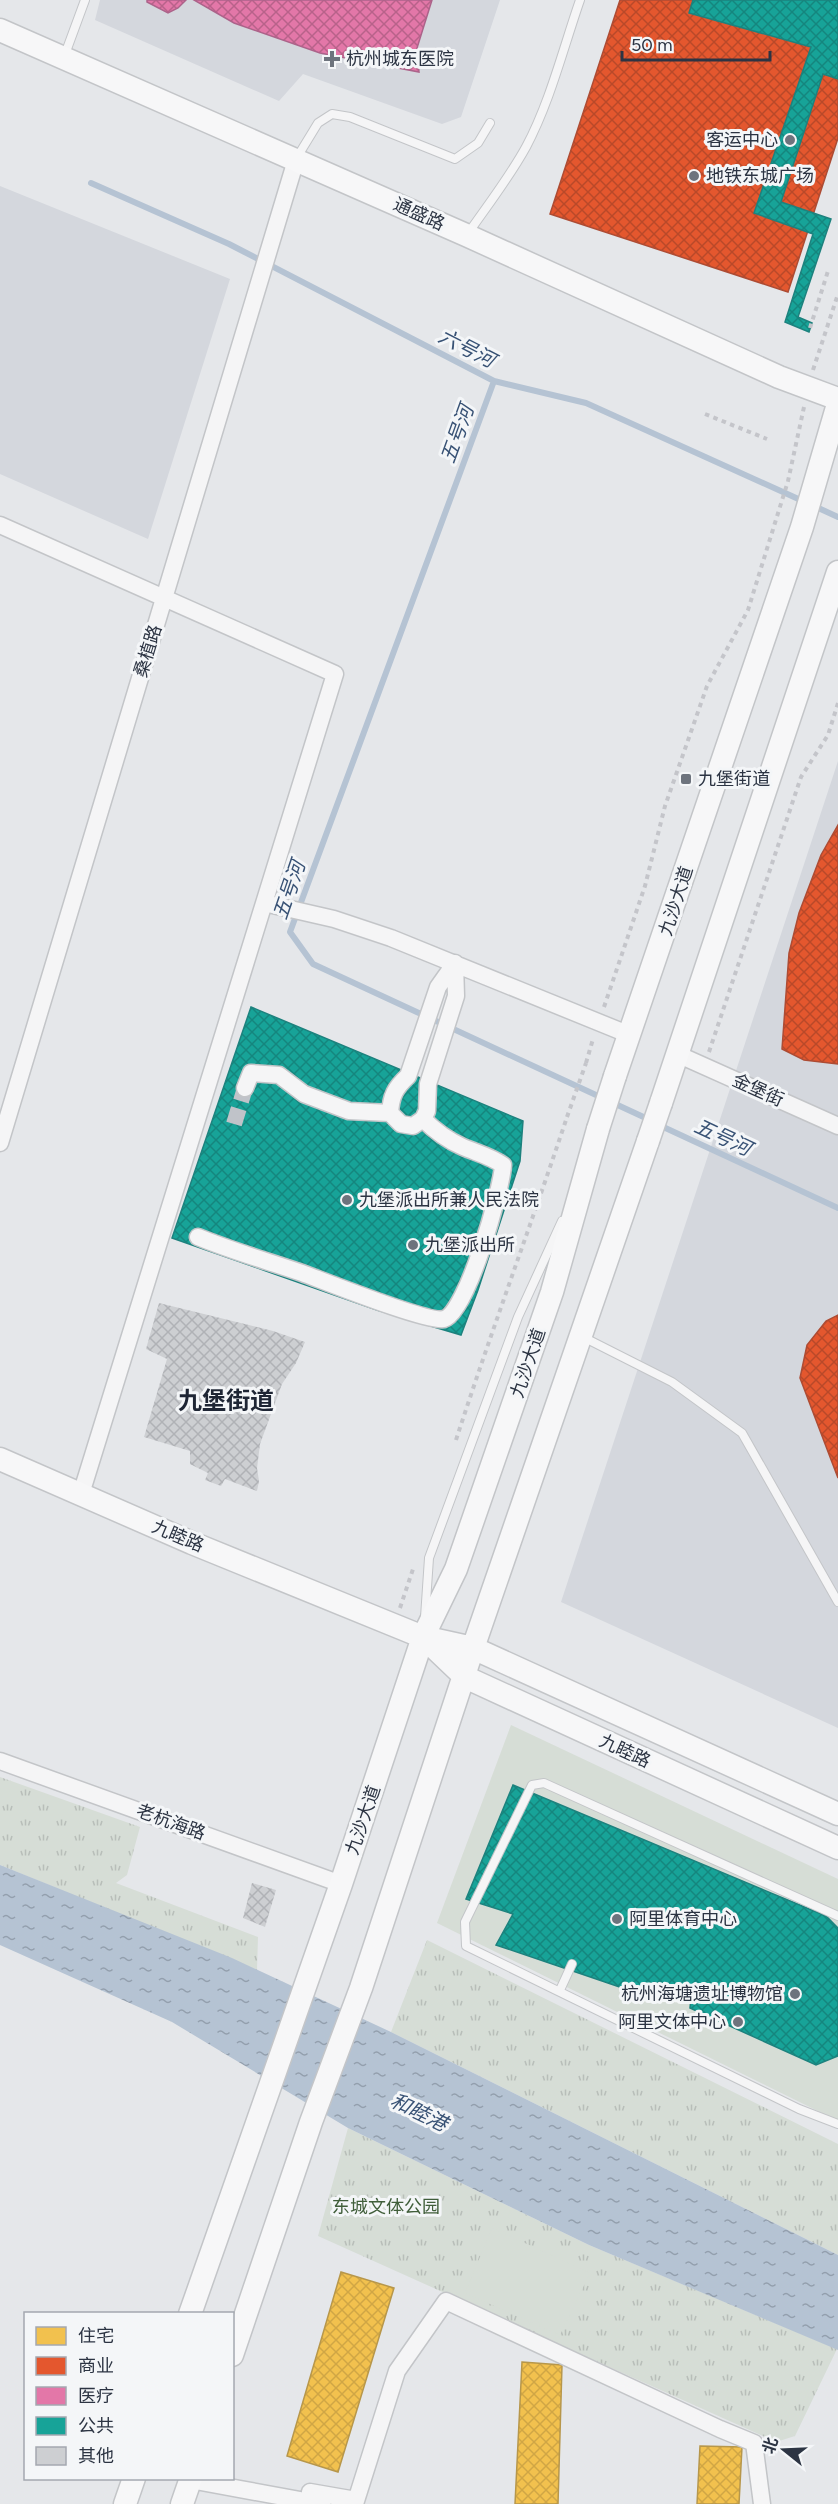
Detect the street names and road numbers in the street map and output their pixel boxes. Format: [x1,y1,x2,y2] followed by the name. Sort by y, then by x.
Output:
[390,193,448,235] street label: 通盛路
[130,622,166,680] street label: 桑植路
[654,863,698,939] street label: 九沙大道
[729,1069,787,1111] street label: 金堡街
[506,1325,550,1401] street label: 九沙大道
[149,1515,207,1557] street label: 九睦路
[596,1730,654,1772] street label: 九睦路
[341,1782,385,1858] street label: 九沙大道
[133,1799,209,1845] street label: 老杭海路

